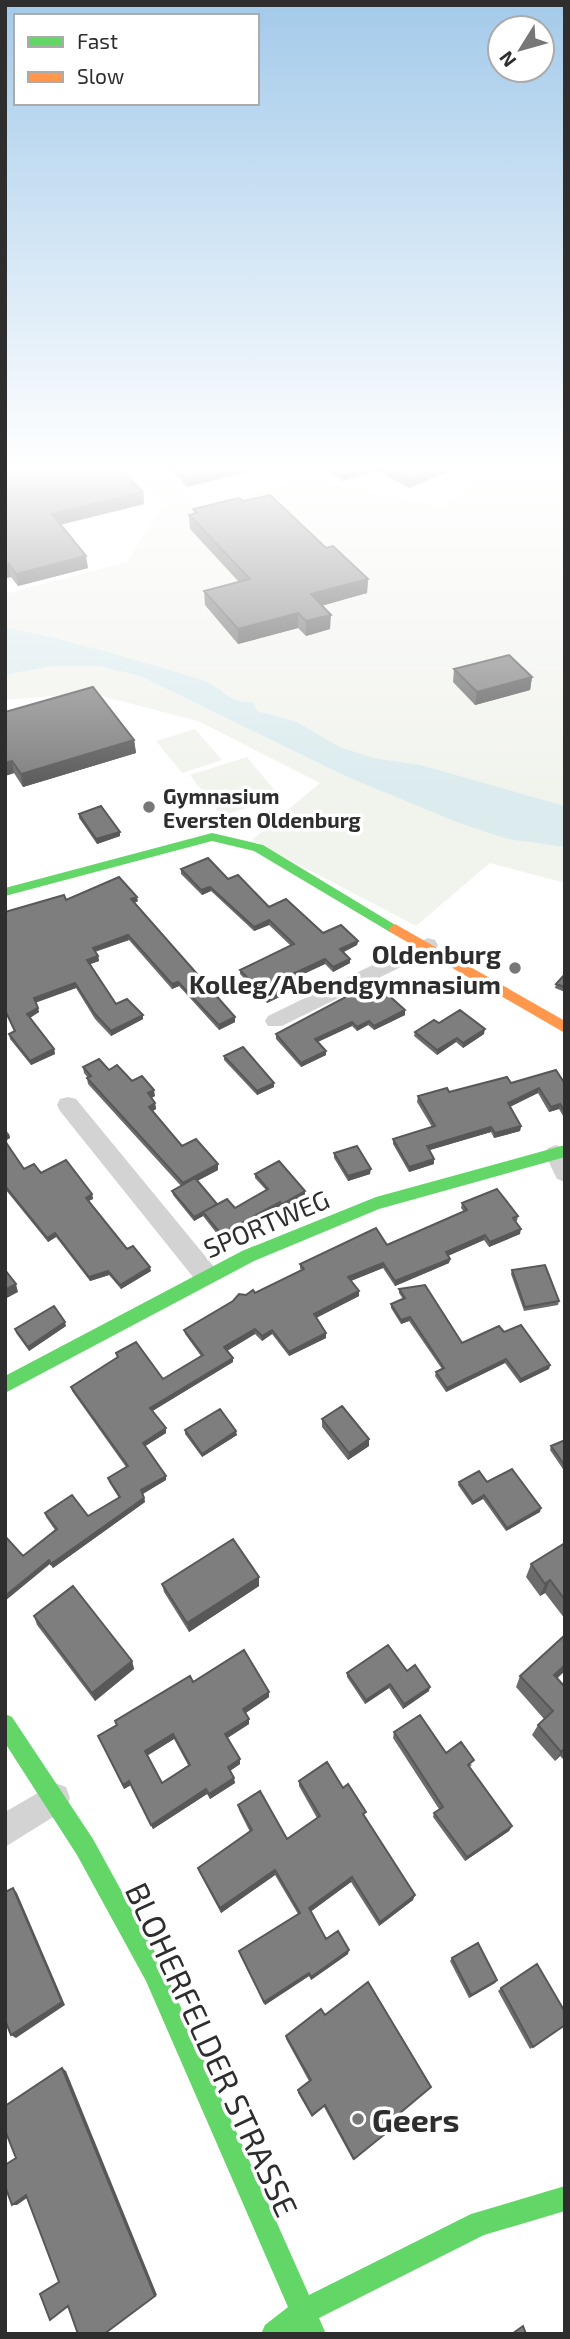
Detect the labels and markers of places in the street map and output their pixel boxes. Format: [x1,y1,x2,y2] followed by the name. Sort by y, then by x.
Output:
[163,783,361,832] place label: Gymnasium Eversten Oldenburg
[141,799,157,815] marker: Gymnasium Eversten Oldenburg
[189,938,501,1000] place label: Oldenburg Kolleg/Abendgymnasium
[507,960,523,976] marker: Oldenburg Kolleg/Abendgymnasium
[372,2100,460,2138] place label: Geers
[350,2111,366,2127] marker: Geers

